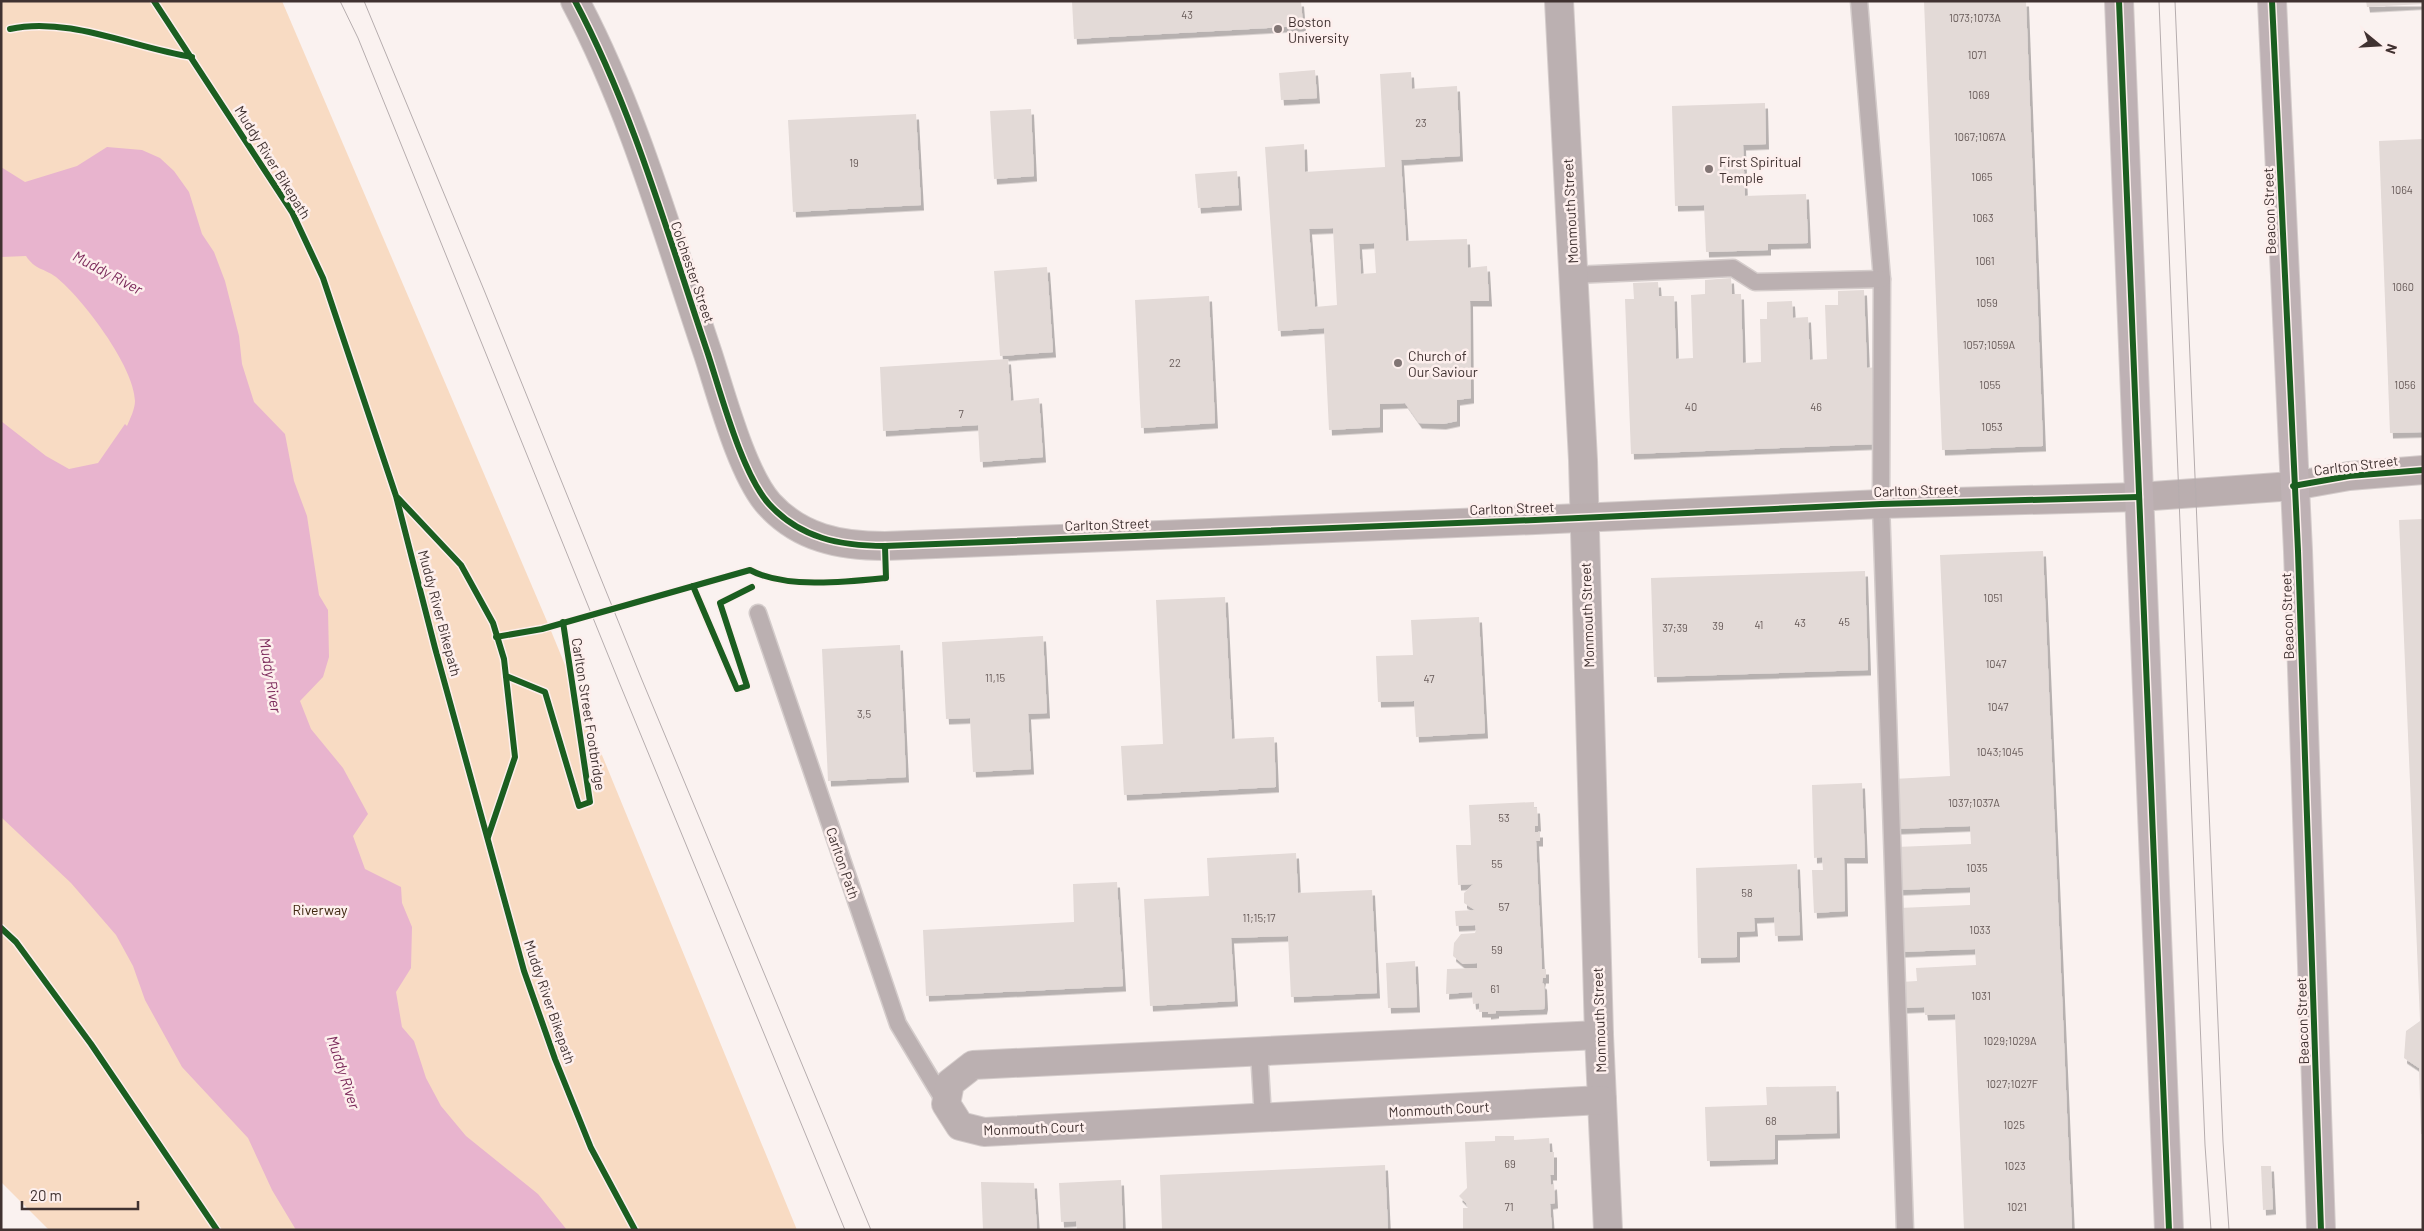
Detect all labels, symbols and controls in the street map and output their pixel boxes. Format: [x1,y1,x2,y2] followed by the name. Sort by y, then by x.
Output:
[1181,8,1193,21] house number: 43
[1949,11,2001,24] house number: 1073;1073A
[1288,13,1350,46] place label: Boston University
[2354,20,2404,70] north arrow
[1272,23,1284,35] marker: Boston University
[2382,42,2401,56] text: N
[1967,48,1987,61] house number: 1071
[1968,88,1990,101] house number: 1069
[231,102,315,222] street label: Muddy River Bikepath
[1415,116,1427,129] house number: 23
[1954,130,2006,143] house number: 1067;1067A
[1719,153,1801,186] place label: First Spiritual Temple
[849,156,859,169] house number: 19
[1559,158,1581,264] street label: Monmouth Street
[1703,163,1715,175] marker: First Spiritual Temple
[2259,167,2279,255] street label: Beacon Street
[1971,170,1993,183] house number: 1065
[2391,183,2413,196] house number: 1064
[1972,211,1994,224] house number: 1063
[668,219,718,325] street label: Colchester Street
[70,246,146,298] water label: Muddy River
[1975,254,1995,267] house number: 1061
[2392,280,2414,293] house number: 1060
[1976,296,1998,309] house number: 1059
[1963,338,2016,351] house number: 1057;1059A
[1408,347,1478,380] place label: Church of Our Saviour
[1169,356,1181,369] house number: 22
[1392,357,1404,369] marker: Church of Our Saviour
[1979,378,2001,391] house number: 1055
[2394,378,2416,391] house number: 1056
[1685,400,1697,413] house number: 40
[1810,400,1822,413] house number: 46
[958,407,964,420] house number: 7
[1981,420,2003,433] house number: 1053
[2313,451,2399,479] street label: Carlton Street
[1873,480,1959,500] street label: Carlton Street
[1469,498,1555,518] street label: Carlton Street
[1064,514,1150,534] street label: Carlton Street
[415,548,465,678] street label: Muddy River Bikepath
[1577,562,1597,668] street label: Monmouth Street
[2277,572,2297,660] street label: Beacon Street
[1983,591,2003,604] house number: 1051
[1838,615,1850,628] house number: 45
[1794,616,1806,629] house number: 43
[1755,618,1763,631] house number: 41
[1712,619,1724,632] house number: 39
[1662,621,1688,634] house number: 37;39
[256,636,286,715] water label: Muddy River
[569,636,609,792] street label: Carlton Street Footbridge
[1986,657,2007,670] house number: 1047
[985,671,1005,684] house number: 11,15
[1424,672,1434,685] house number: 47
[1988,700,2009,713] house number: 1047
[857,707,871,720] house number: 3,5
[1977,745,2024,758] house number: 1043;1045
[1948,796,2000,809] house number: 1037;1037A
[1498,811,1510,824] house number: 53
[823,825,863,901] street label: Carlton Path
[1491,857,1503,870] house number: 55
[1966,861,1988,874] house number: 1035
[1741,886,1753,899] house number: 58
[1499,900,1509,913] house number: 57
[293,901,348,918] park label: Riverway
[1242,911,1276,924] house number: 11;15;17
[1969,923,1991,936] house number: 1033
[521,938,579,1066] street label: Muddy River Bikepath
[1491,943,1503,956] house number: 59
[1589,967,1609,1073] street label: Monmouth Street
[2292,977,2312,1065] street label: Beacon Street
[1490,982,1500,995] house number: 61
[1971,989,1991,1002] house number: 1031
[324,1033,365,1112] water label: Muddy River
[1983,1034,2037,1047] house number: 1029;1029A
[1986,1077,2038,1090] house number: 1027;1027F
[1388,1098,1490,1120] street label: Monmouth Court
[1765,1114,1777,1127] house number: 68
[983,1118,1085,1138] street label: Monmouth Court
[2003,1118,2025,1131] house number: 1025
[1504,1157,1516,1170] house number: 69
[2004,1159,2026,1172] house number: 1023
[22,1178,139,1210] scale bar
[30,1186,62,1204] text: 20 m
[1504,1200,1514,1213] house number: 71
[2007,1200,2027,1213] house number: 1021

